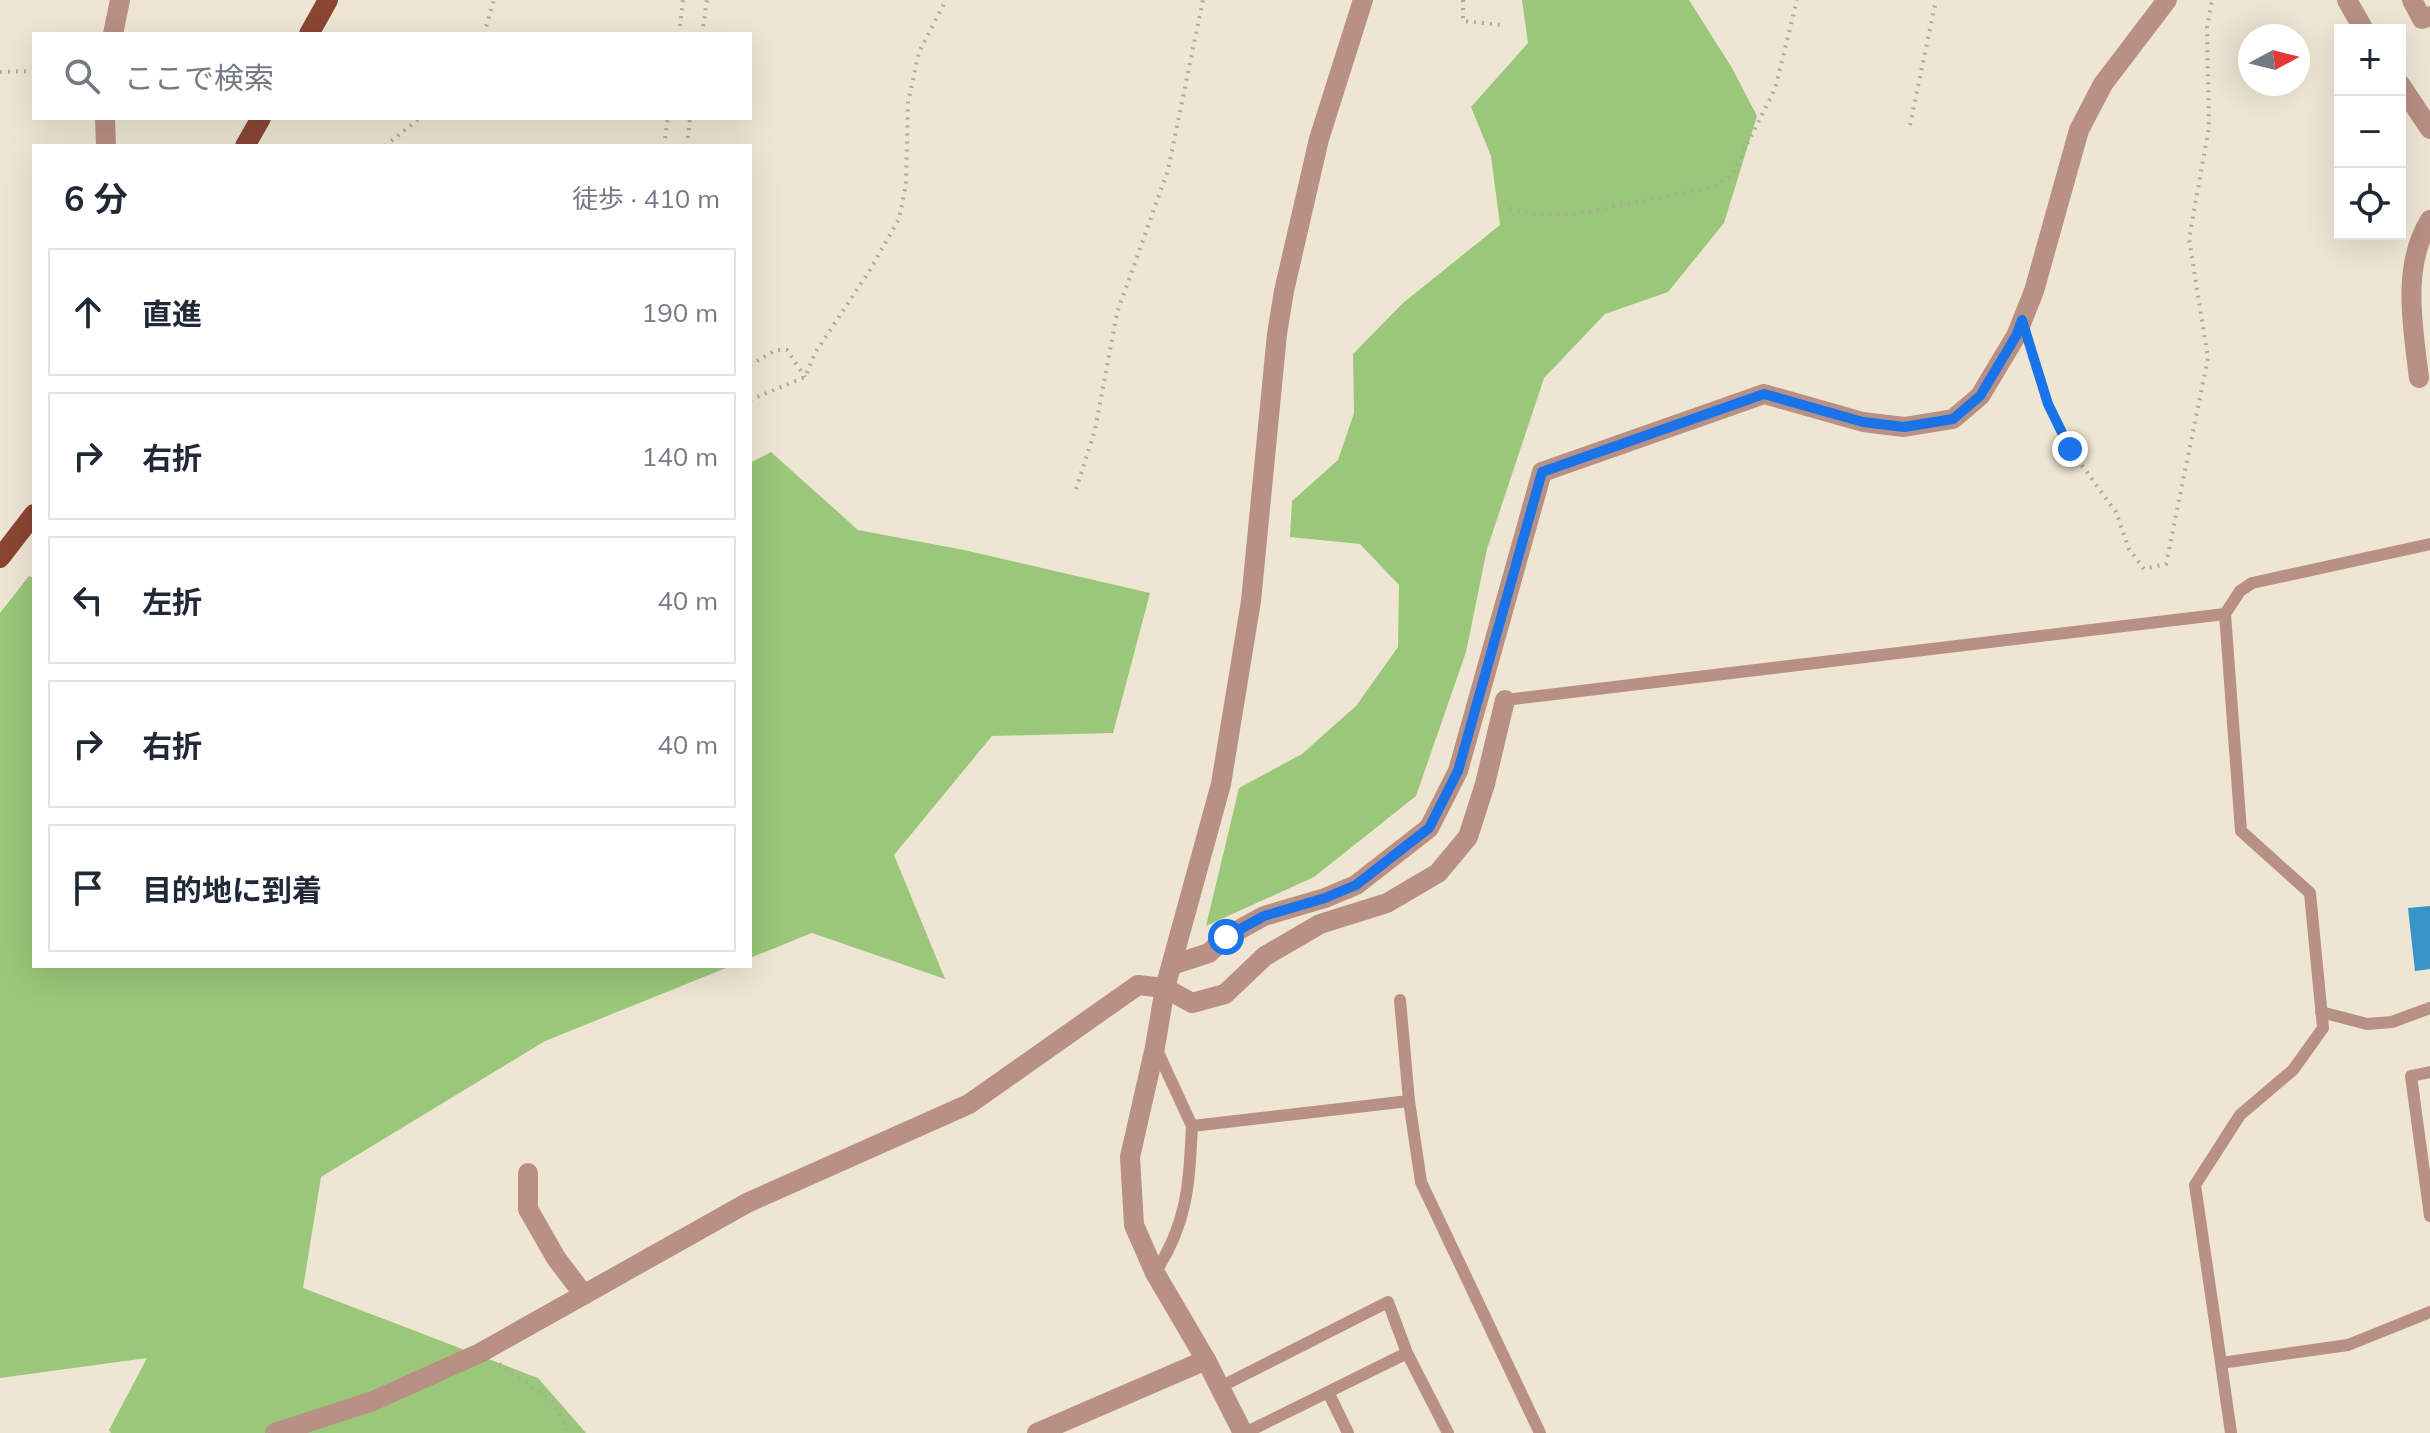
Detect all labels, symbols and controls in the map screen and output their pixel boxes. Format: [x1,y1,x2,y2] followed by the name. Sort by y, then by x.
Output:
[2238,24,2310,96] north arrow
[2334,24,2406,240] map controls
[2334,24,2406,96] button: +
[32,32,752,120] search box
[60,54,104,98] icon: search
[124,59,274,97] text: ここで検索
[2334,96,2406,168] button: −
[2334,168,2406,240] button: locate
[64,177,128,220] text: 6 分
[572,182,720,215] text: 徒歩 · 410 m
[66,290,110,334] icon: ahead
[142,295,202,333] text: 直進
[642,296,718,329] text: 190 m
[2052,431,2088,467] route end
[66,434,110,478] icon: right
[142,439,202,477] text: 右折
[642,440,718,473] text: 140 m
[66,578,110,622] icon: left
[142,583,202,621] text: 左折
[657,584,718,617] text: 40 m
[66,722,110,766] icon: right
[142,727,202,765] text: 右折
[657,728,718,761] text: 40 m
[66,866,110,910] icon: arrive
[142,871,322,909] text: 目的地に到着
[1208,919,1244,955] route start

